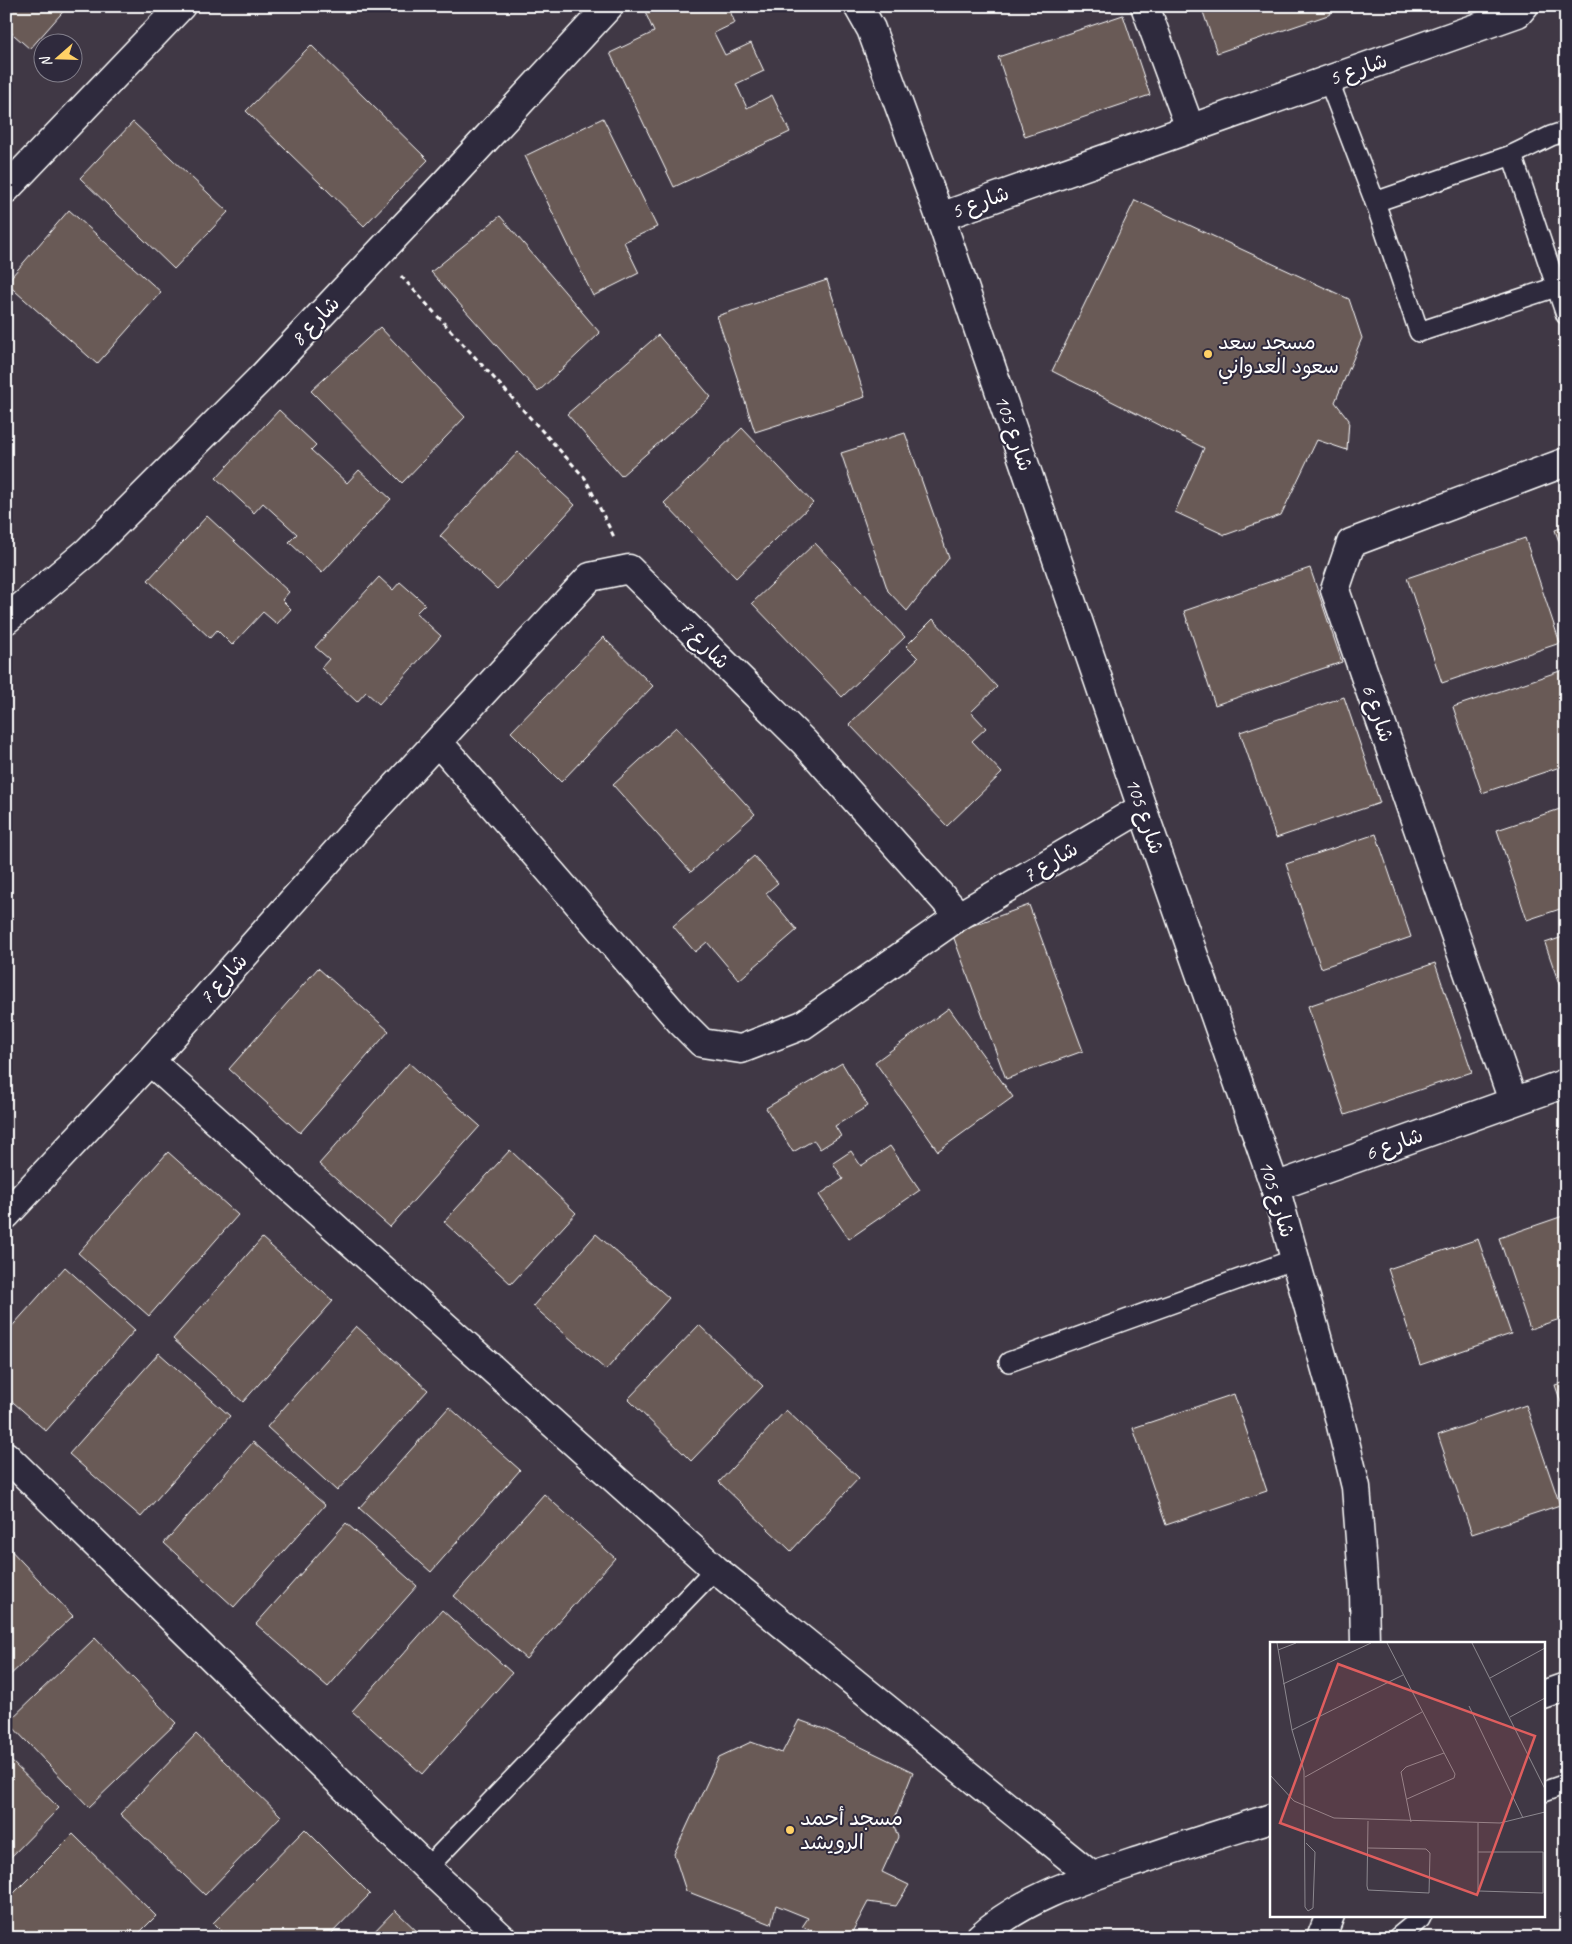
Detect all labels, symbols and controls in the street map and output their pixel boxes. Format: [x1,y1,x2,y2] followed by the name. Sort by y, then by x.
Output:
[32,32,82,82] north arrow
[1325,47,1391,93] street label: شارع 5
[36,53,56,69] text: N
[947,180,1013,226] street label: شارع 5
[285,290,347,353] street label: شارع 8
[1218,329,1339,385] place label: مسجد سعد سعود العدواني
[1202,348,1214,360] marker: مسجد سعد سعود العدواني
[987,391,1039,475] street label: شارع 105
[673,614,735,676] street label: شارع 7
[1354,680,1400,746] street label: شارع 6
[1118,774,1170,858] street label: شارع 105
[1018,835,1083,890] street label: شارع 7
[193,948,254,1011] street label: شارع 7
[1361,1122,1427,1168] street label: شارع 6
[1251,1157,1301,1241] street label: شارع 105
[1270,1642,1544,1916] inset map
[800,1805,903,1855] place label: مسجد أحمد الرويشد
[784,1824,796,1836] marker: مسجد أحمد الرويشد

